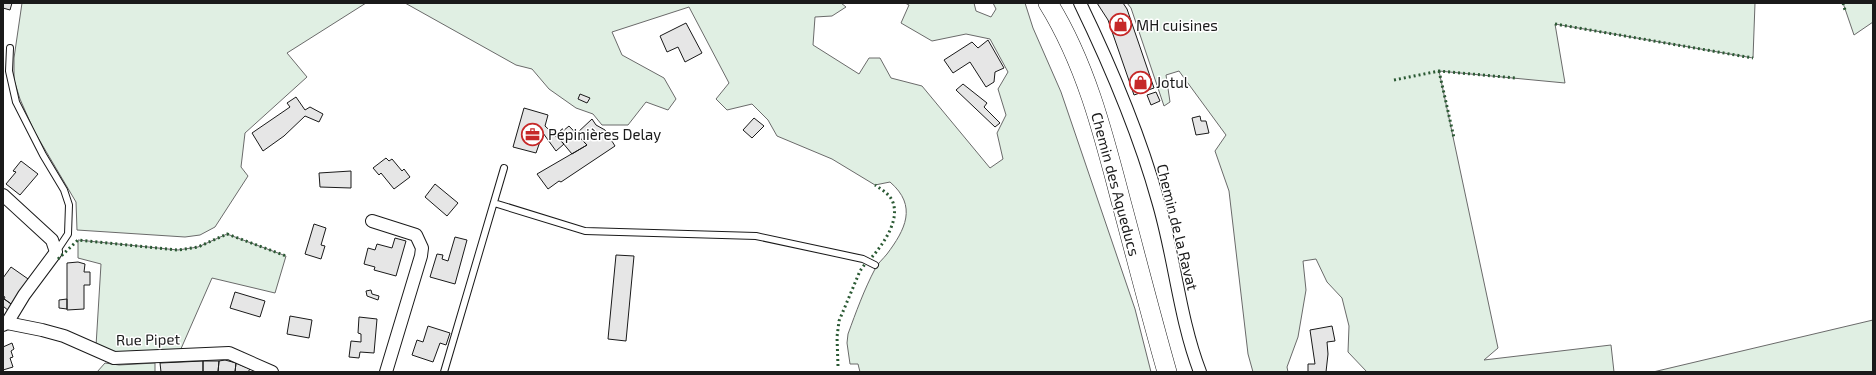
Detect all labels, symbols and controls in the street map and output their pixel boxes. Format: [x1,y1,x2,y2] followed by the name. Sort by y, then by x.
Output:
[1107,12,1133,38] shop icon: MH cuisines
[1136,16,1218,34] place label: MH cuisines
[1128,69,1154,95] shop icon: Jotul
[1156,73,1189,91] place label: Jotul
[1088,110,1144,258] street label: Chemin des Aqueducs
[519,121,545,147] office icon: Pépinières Delay
[548,125,661,143] place label: Pépinières Delay
[1154,162,1202,292] street label: Chemin de la Ravat
[116,329,181,349] street label: Rue Pipet

